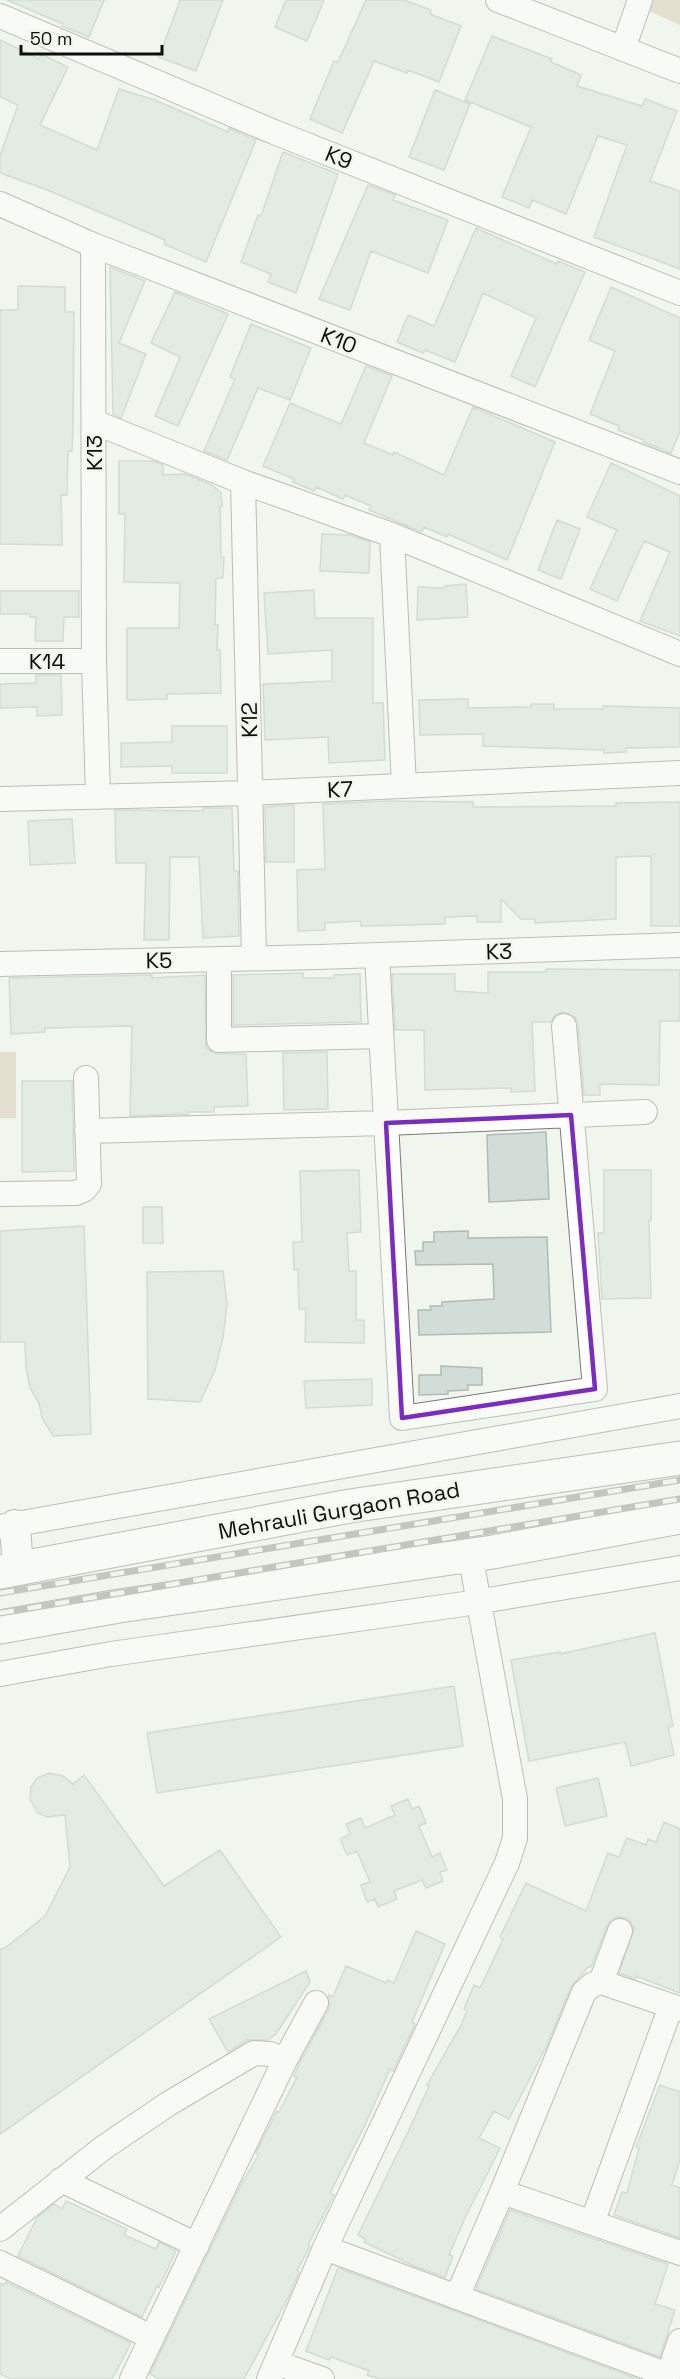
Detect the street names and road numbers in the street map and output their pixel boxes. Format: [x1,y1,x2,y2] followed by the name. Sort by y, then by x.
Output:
[321,139,357,175] street label: K9
[317,320,361,360] street label: K10
[80,435,108,471] street label: K13
[29,647,65,675] street label: K14
[235,702,263,738] street label: K12
[326,774,354,804] street label: K7
[485,937,513,965] street label: K3
[145,946,173,974] street label: K5
[216,1475,462,1545] street label: Mehrauli Gurgaon Road

